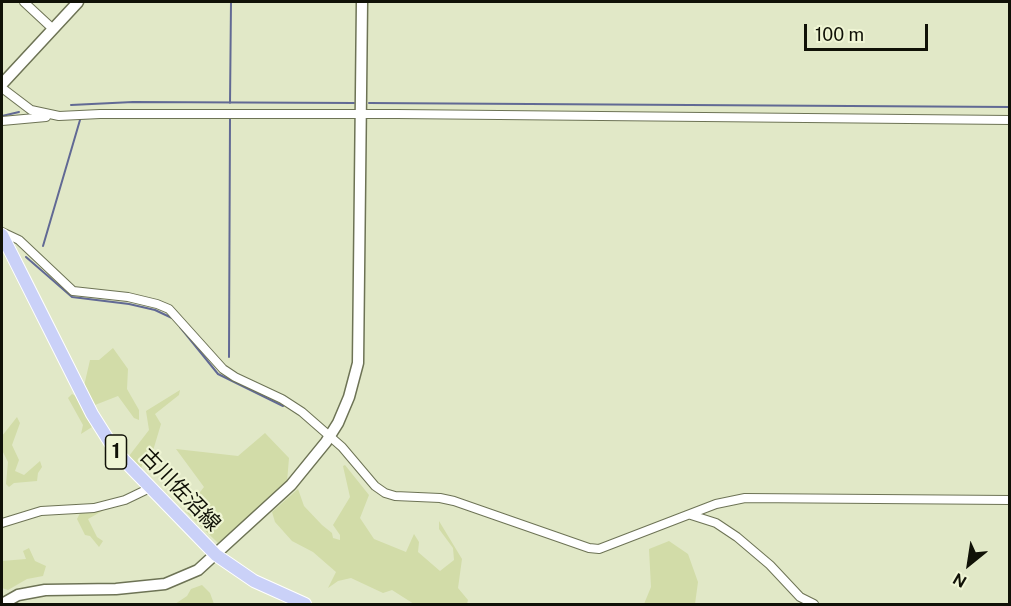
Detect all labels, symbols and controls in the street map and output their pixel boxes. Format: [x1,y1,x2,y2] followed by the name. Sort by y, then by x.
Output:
[807,12,932,50] scale bar
[815,24,864,45] text: 100 m
[106,435,126,469] road number: 1
[134,443,226,537] street label: 古川佐沼線
[939,534,999,594] north arrow
[950,569,970,591] text: N

